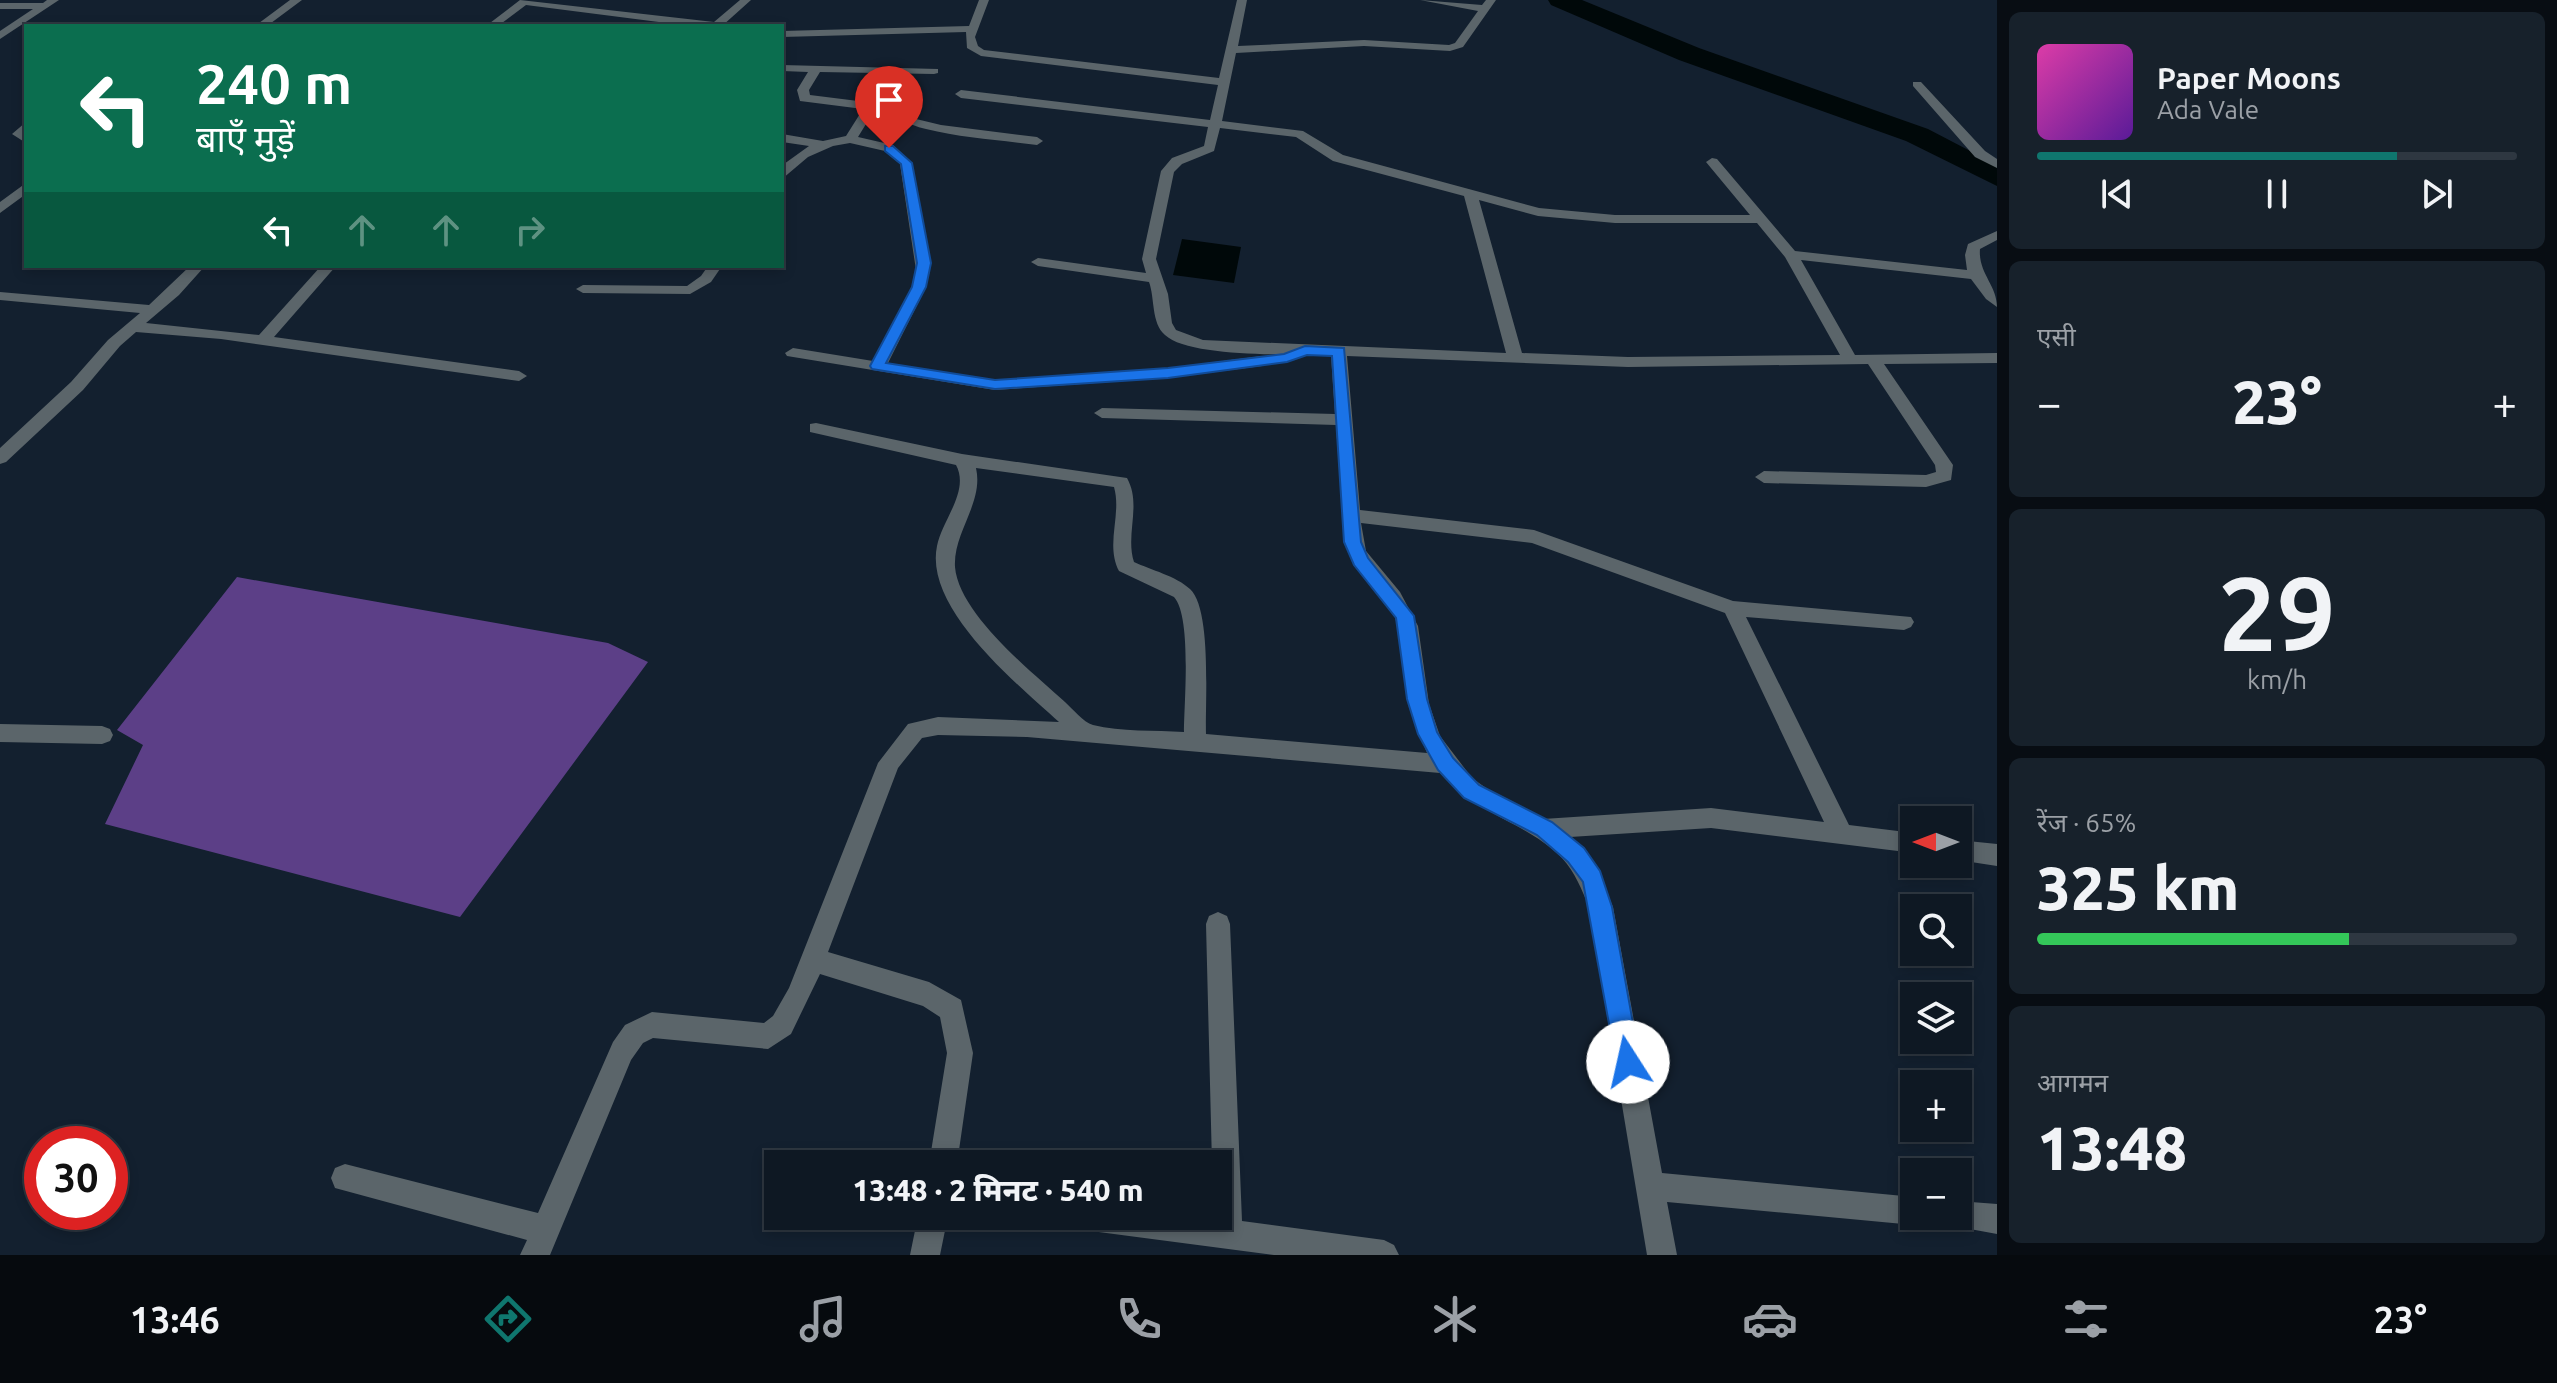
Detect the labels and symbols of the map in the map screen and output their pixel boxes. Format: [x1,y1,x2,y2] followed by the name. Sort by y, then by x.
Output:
[855,66,923,148] pin
[1900,806,1972,878] north arrow
[1586,1020,1670,1104] position arrow
[24,1126,128,1230] speed limit sign: 30

